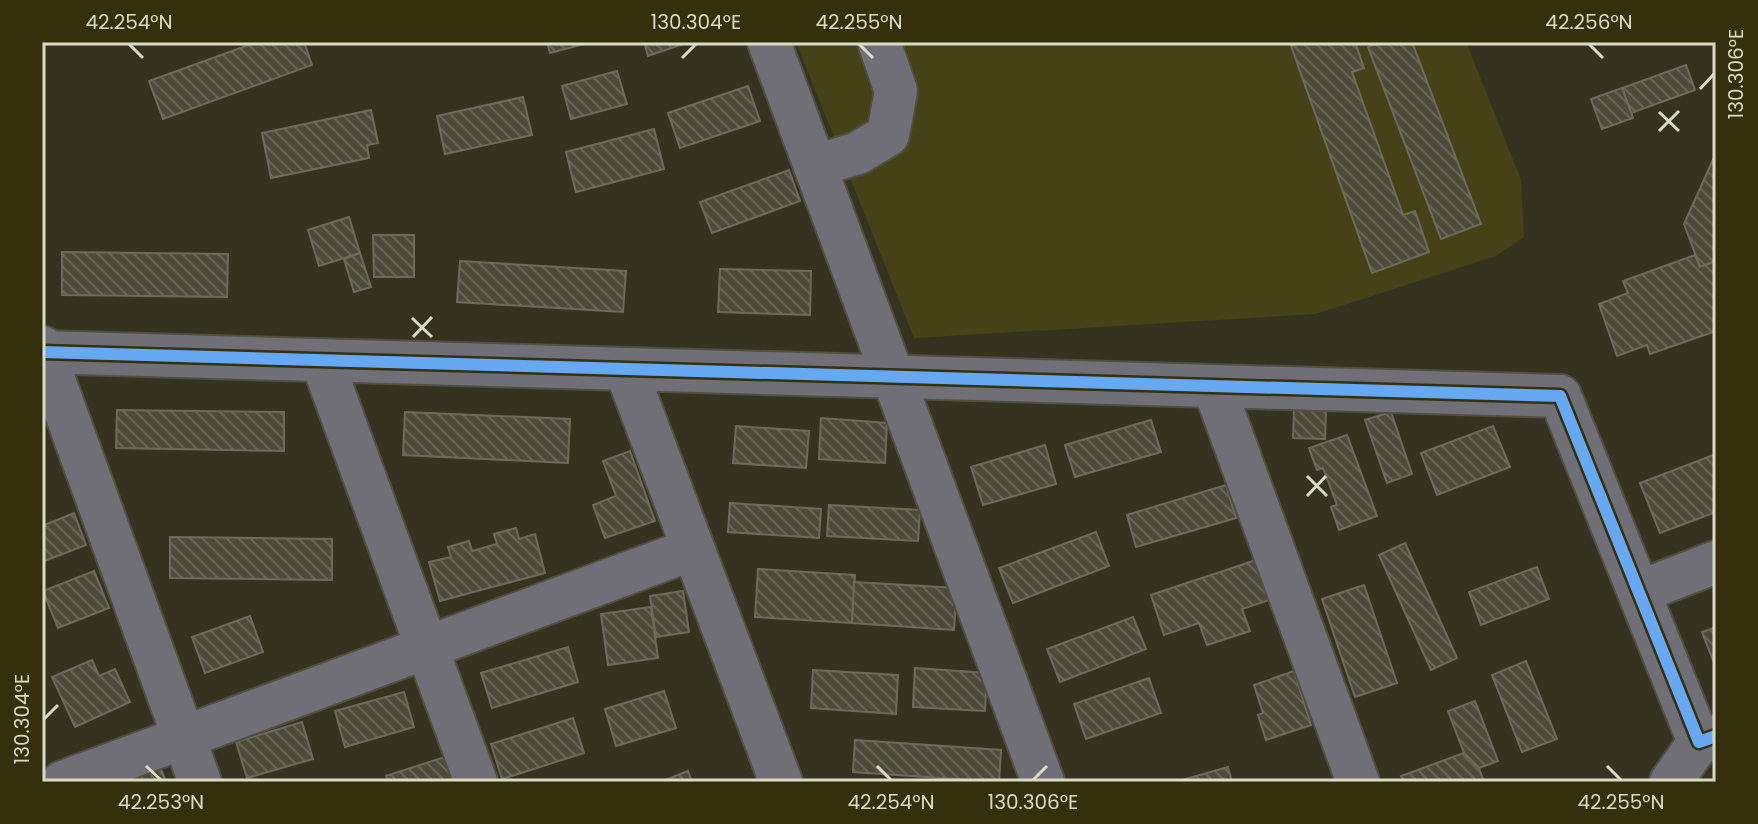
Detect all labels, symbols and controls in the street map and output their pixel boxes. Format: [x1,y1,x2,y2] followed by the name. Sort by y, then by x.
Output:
[85,8,173,36] text: 42.254°N
[651,8,741,36] text: 130.304°E
[815,8,903,36] text: 42.255°N
[1545,8,1633,36] text: 42.256°N
[1722,29,1750,119] text: 130.306°E
[8,674,36,764] text: 130.304°E
[118,788,204,816] text: 42.253°N
[847,788,935,816] text: 42.254°N
[988,788,1078,816] text: 130.306°E
[1577,788,1665,816] text: 42.255°N

